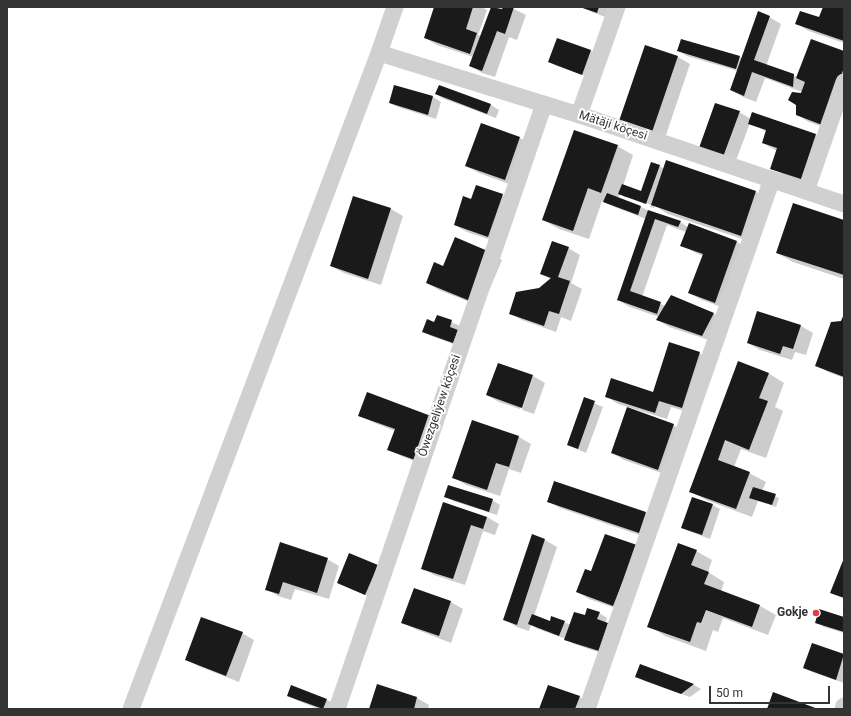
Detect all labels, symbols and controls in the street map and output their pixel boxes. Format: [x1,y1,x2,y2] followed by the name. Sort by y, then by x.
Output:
[577,108,649,144] street label: Mätäji köçesi
[416,353,464,459] street label: Öwezgeliýew köçesi
[777,606,808,620] place label: Gokje
[811,608,821,618] marker: Gokje
[711,678,832,704] scale bar
[716,686,743,700] text: 50 m

